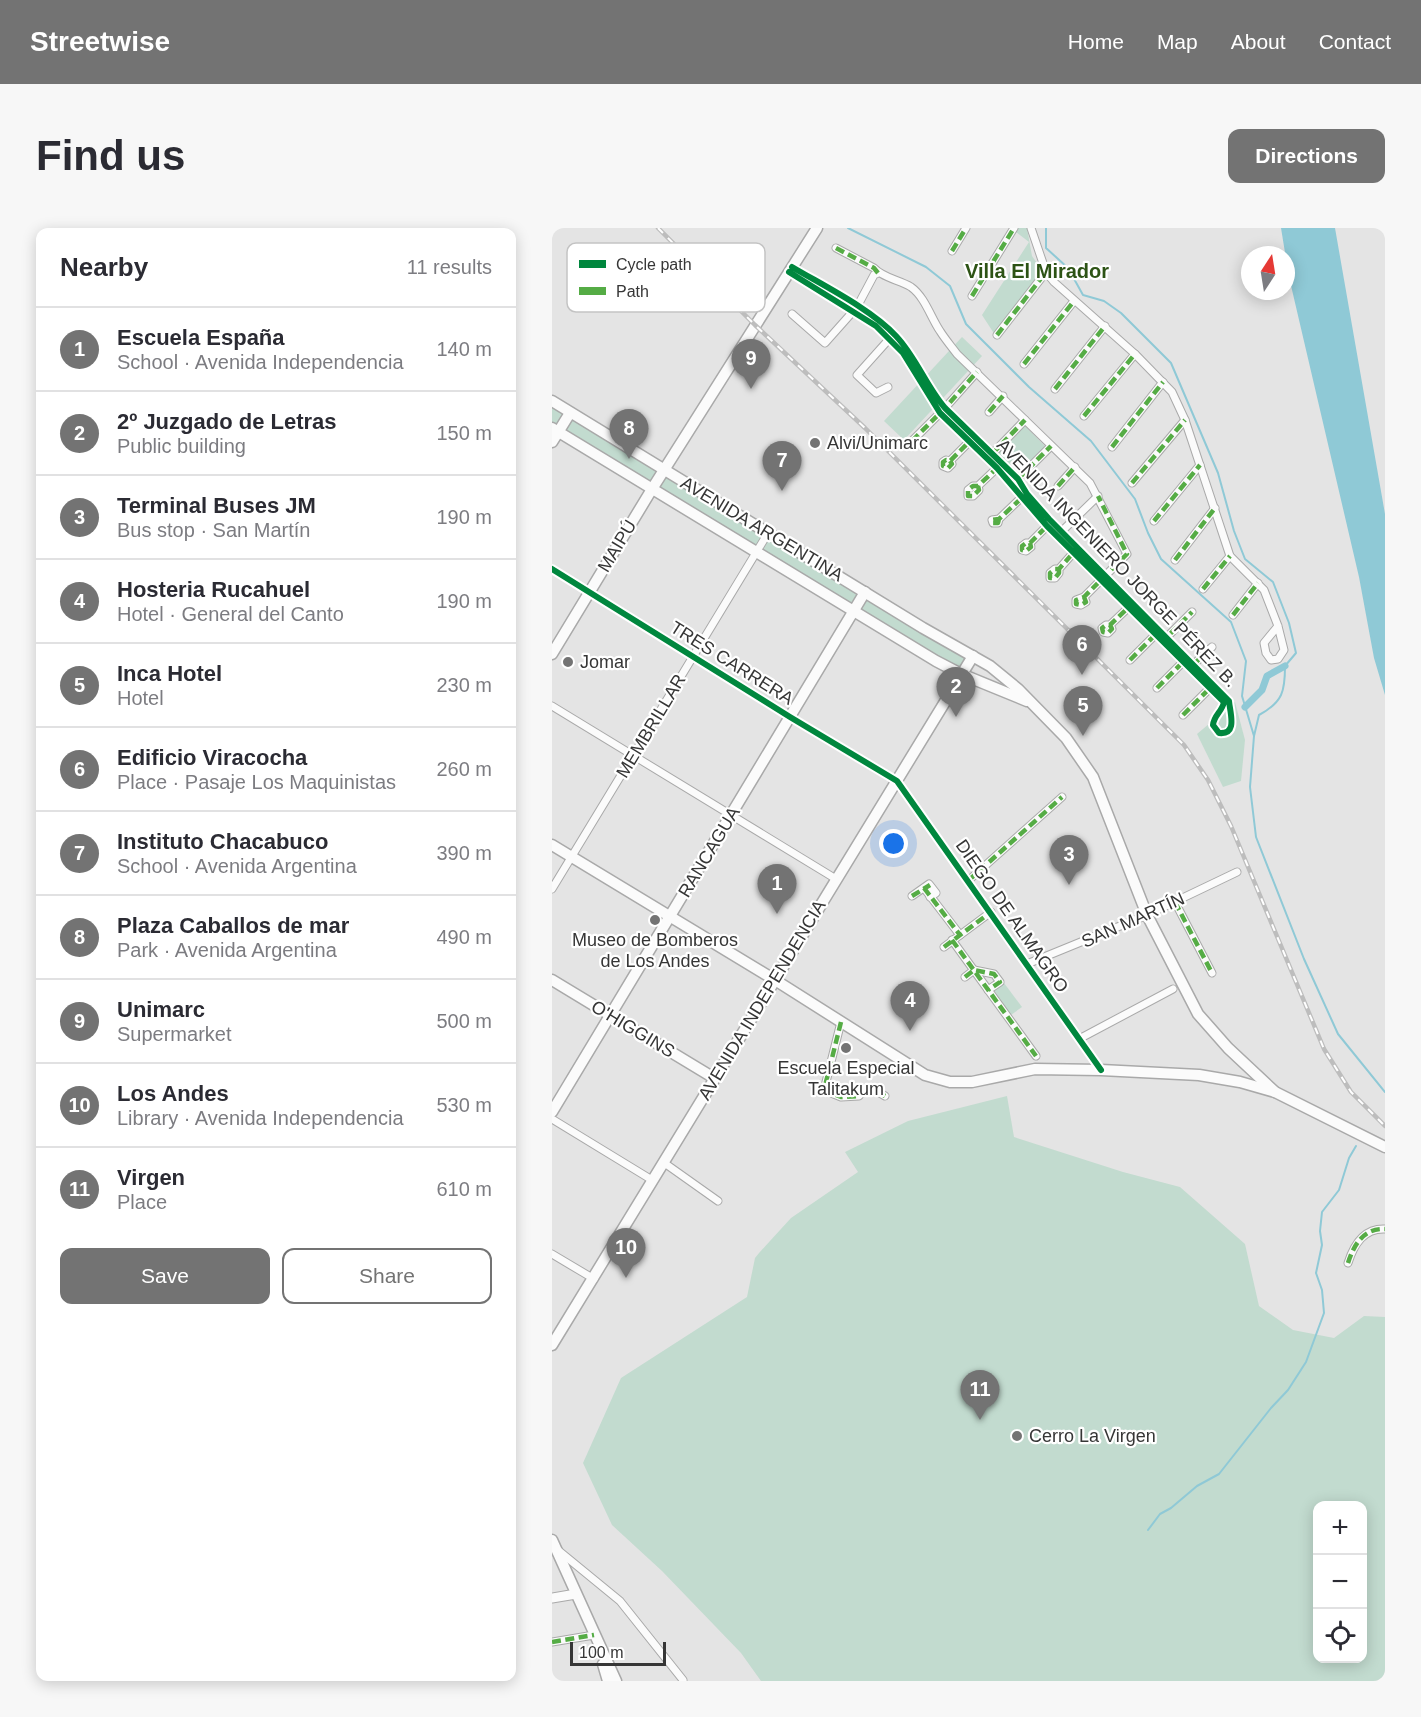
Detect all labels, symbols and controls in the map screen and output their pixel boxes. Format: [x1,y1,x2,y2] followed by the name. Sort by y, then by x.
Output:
[30,26,170,57] text: Streetwise
[1068,30,1124,53] text: Home
[1157,30,1198,53] text: Map
[1231,30,1286,53] text: About
[1319,30,1391,53] text: Contact
[1228,129,1385,183] button: Directions
[36,132,185,179] text: Find us
[567,243,765,312] legend
[1241,246,1295,300] north arrow
[60,252,148,282] text: Nearby
[407,256,492,278] text: 11 results
[616,256,692,273] text: Cycle path
[965,260,1109,282] district label: Villa El Mirador
[616,283,649,300] text: Path
[117,325,285,350] text: Escuela España
[74,338,85,360] text: 1
[436,338,492,360] text: 140 m
[732,340,770,389] pin: 9
[117,351,404,373] text: School · Avenida Independencia
[117,409,337,434] text: 2º Juzgado de Letras
[610,410,649,459] pin: 8
[74,422,85,444] text: 2
[436,422,492,444] text: 150 m
[827,433,928,453] place label: Alvi/Unimarc
[117,435,246,457] text: Public building
[993,435,1241,691] street label: AVENIDA INGENIERO JORGE PÉREZ B.
[808,436,822,450] marker: Alvi/Unimarc
[762,442,802,491] pin: 7
[677,473,847,585] street label: AVENIDA ARGENTINA
[117,493,316,518] text: Terminal Buses JM
[74,506,85,528] text: 3
[436,506,492,528] text: 190 m
[593,516,640,576] street label: MAIPÚ
[117,519,310,541] text: Bus stop · San Martín
[117,577,310,602] text: Hosteria Rucahuel
[74,590,85,612] text: 4
[436,590,492,612] text: 190 m
[117,603,344,625] text: Hotel · General del Canto
[667,617,797,709] street label: TRES CARRERA
[1062,626,1102,675] pin: 6
[580,652,630,672] place label: Jomar
[561,655,575,669] marker: Jomar
[117,661,222,686] text: Inca Hotel
[936,668,976,717] pin: 2
[612,671,690,781] street label: MEMBRILLAR
[74,674,85,696] text: 5
[436,674,492,696] text: 230 m
[1064,686,1102,736] pin: 5
[117,687,164,709] text: Hotel
[117,745,307,770] text: Edificio Viracocha
[74,758,85,780] text: 6
[436,758,492,780] text: 260 m
[117,771,396,793] text: Place · Pasaje Los Maquinistas
[674,803,744,901] street label: RANCAGUA
[117,829,328,854] text: Instituto Chacabuco
[879,829,908,858] your location
[952,836,1072,996] street label: DIEGO DE ALMAGRO
[1050,836,1088,885] pin: 3
[74,842,85,864] text: 7
[436,842,492,864] text: 390 m
[117,855,357,877] text: School · Avenida Argentina
[758,864,796,914] pin: 1
[1078,888,1188,952] street label: SAN MARTÍN
[694,896,830,1104] street label: AVENIDA INDEPENDENCIA
[117,913,349,938] text: Plaza Caballos de mar
[648,913,662,927] marker: Museo de Bomberos de Los Andes
[74,926,85,948] text: 8
[436,926,492,948] text: 490 m
[572,930,738,971] place label: Museo de Bomberos de Los Andes
[117,939,337,961] text: Park · Avenida Argentina
[890,982,930,1031] pin: 4
[588,996,678,1062] street label: O'HIGGINS
[117,997,205,1022] text: Unimarc
[74,1010,85,1032] text: 9
[436,1010,492,1032] text: 500 m
[117,1023,232,1045] text: Supermarket
[839,1041,853,1055] marker: Escuela Especial Talitakum
[777,1058,915,1099] place label: Escuela Especial Talitakum
[117,1081,229,1106] text: Los Andes
[68,1094,91,1116] text: 10
[436,1094,492,1116] text: 530 m
[117,1107,404,1129] text: Library · Avenida Independencia
[117,1165,185,1190] text: Virgen
[69,1178,90,1200] text: 11
[436,1178,492,1200] text: 610 m
[117,1191,167,1213] text: Place
[606,1228,646,1278] pin: 10
[60,1248,270,1304] button: Save
[282,1248,492,1304] button: Share
[960,1370,1000,1420] pin: 11
[1029,1426,1156,1446] place label: Cerro La Virgen
[1010,1429,1024,1443] marker: Cerro La Virgen
[1313,1501,1367,1663] map controls
[1313,1501,1367,1555] button: +
[1313,1555,1367,1609] button: −
[1313,1609,1367,1663] button: locate
[570,1639,666,1666] scale bar
[579,1644,623,1661] text: 100 m

